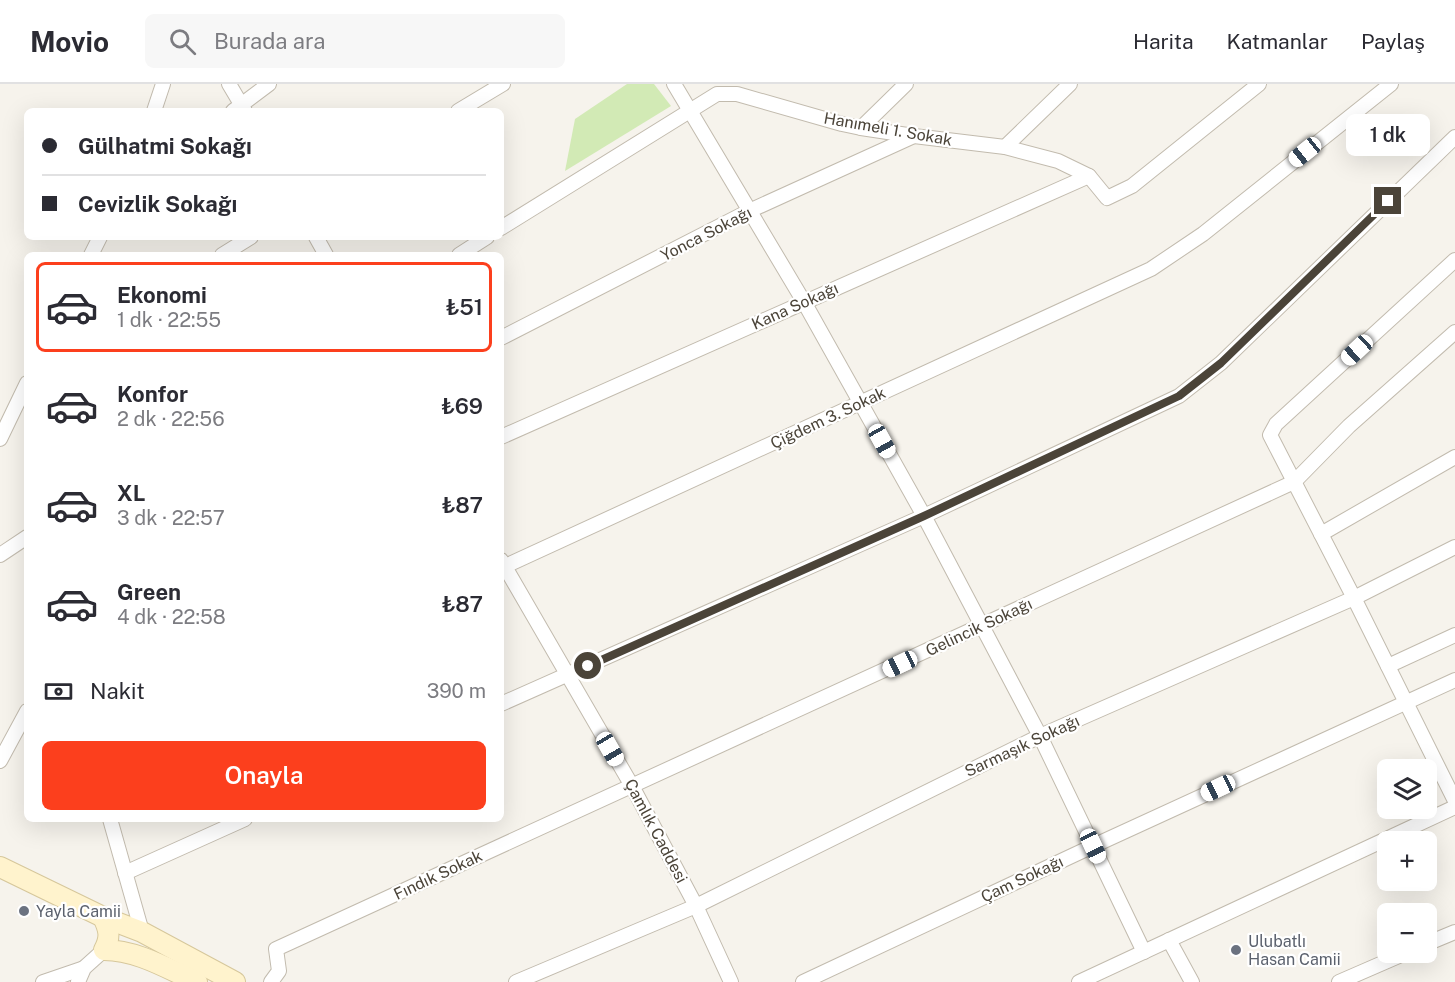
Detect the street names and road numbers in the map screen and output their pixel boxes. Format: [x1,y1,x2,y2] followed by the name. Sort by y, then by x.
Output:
[822,108,954,150] street label: Hanımeli 1. Sokak
[657,203,755,265] street label: Yonca Sokağı
[749,278,841,334] street label: Kana Sokağı
[767,383,889,453] street label: Çiğdem 3. Sokak
[923,594,1035,660] street label: Gelincik Sokağı
[962,711,1082,781] street label: Sarmaşık Sokağı
[621,776,691,886] street label: Çamlık Caddesi
[391,846,485,904] street label: Fındık Sokak
[978,852,1066,906] street label: Çam Sokağı

